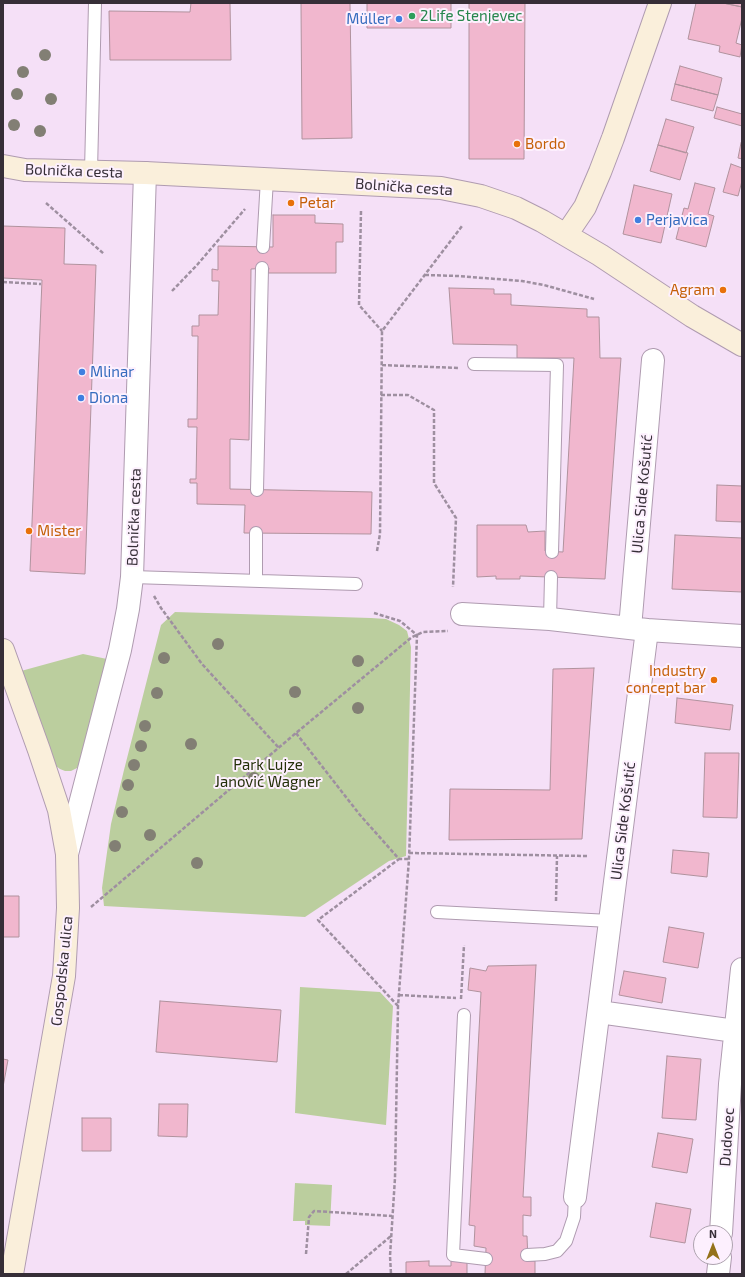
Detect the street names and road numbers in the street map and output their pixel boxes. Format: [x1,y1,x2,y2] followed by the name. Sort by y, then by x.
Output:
[25,160,123,182] street label: Bolnička cesta
[354,175,454,199] street label: Bolnička cesta
[628,434,656,554] street label: Ulica Side Košutić
[123,468,145,566] street label: Bolnička cesta
[607,761,639,881] street label: Ulica Side Košutić
[47,915,77,1027] street label: Gospodska ulica
[716,1107,738,1167] street label: Dudovec

